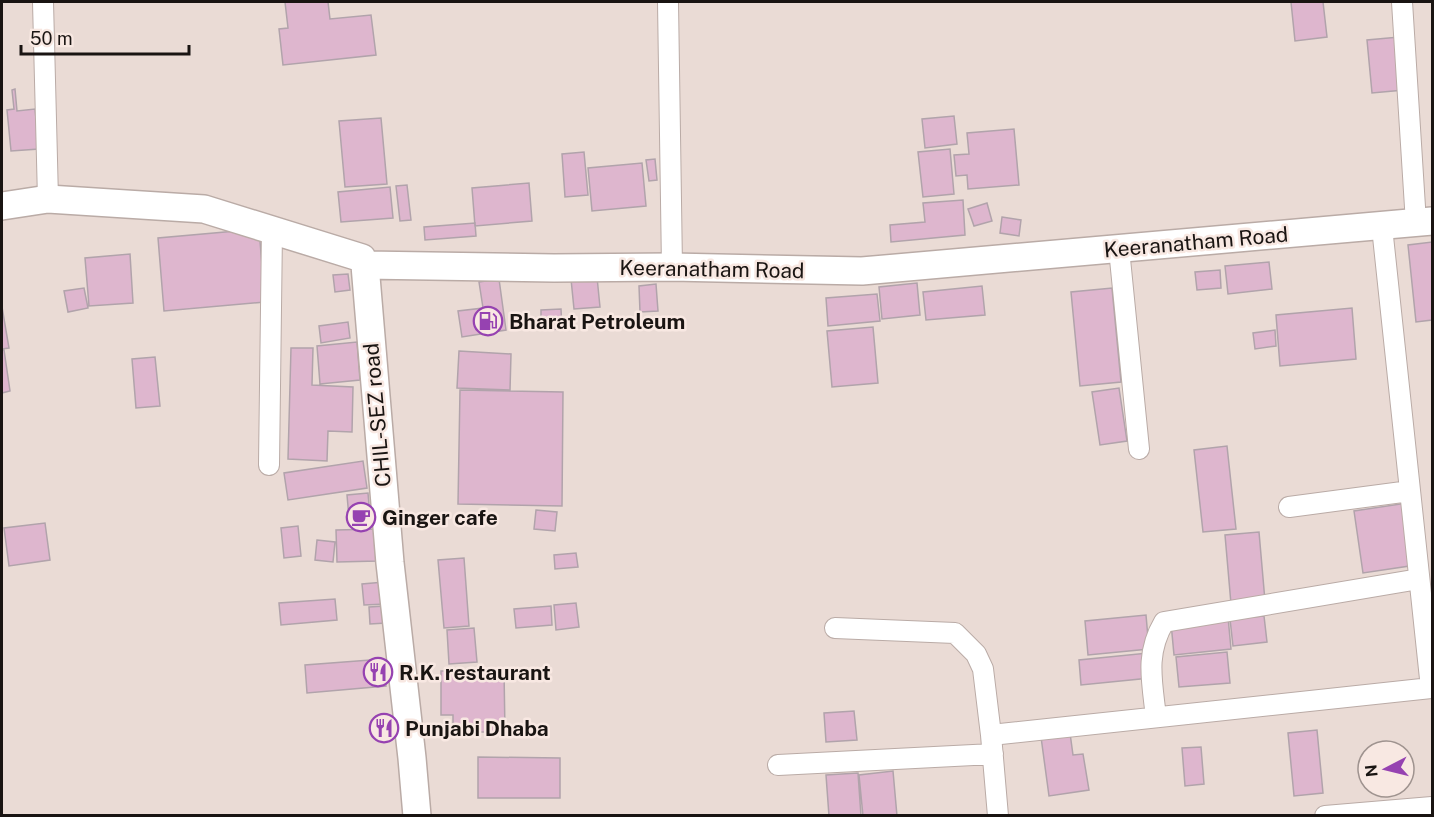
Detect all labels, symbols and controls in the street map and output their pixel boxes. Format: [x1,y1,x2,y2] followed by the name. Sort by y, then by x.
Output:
[21,18,189,56] scale bar
[30,28,73,49] text: 50 m
[1103,221,1289,263] street label: Keeranatham Road
[619,255,805,283] street label: Keeranatham Road
[472,305,504,337] fuel station icon: Bharat Petroleum
[509,309,685,334] place label: Bharat Petroleum
[358,342,396,488] street label: CHIL-SEZ road
[345,501,377,533] cafe icon: Ginger cafe
[382,505,498,530] place label: Ginger cafe
[362,656,394,688] restaurant icon: R.K. restaurant
[399,660,551,685] place label: R.K. restaurant
[368,712,400,744] restaurant icon: Punjabi Dhaba
[405,716,549,741] place label: Punjabi Dhaba
[1356,739,1416,799] north arrow
[1361,763,1382,778] text: N

